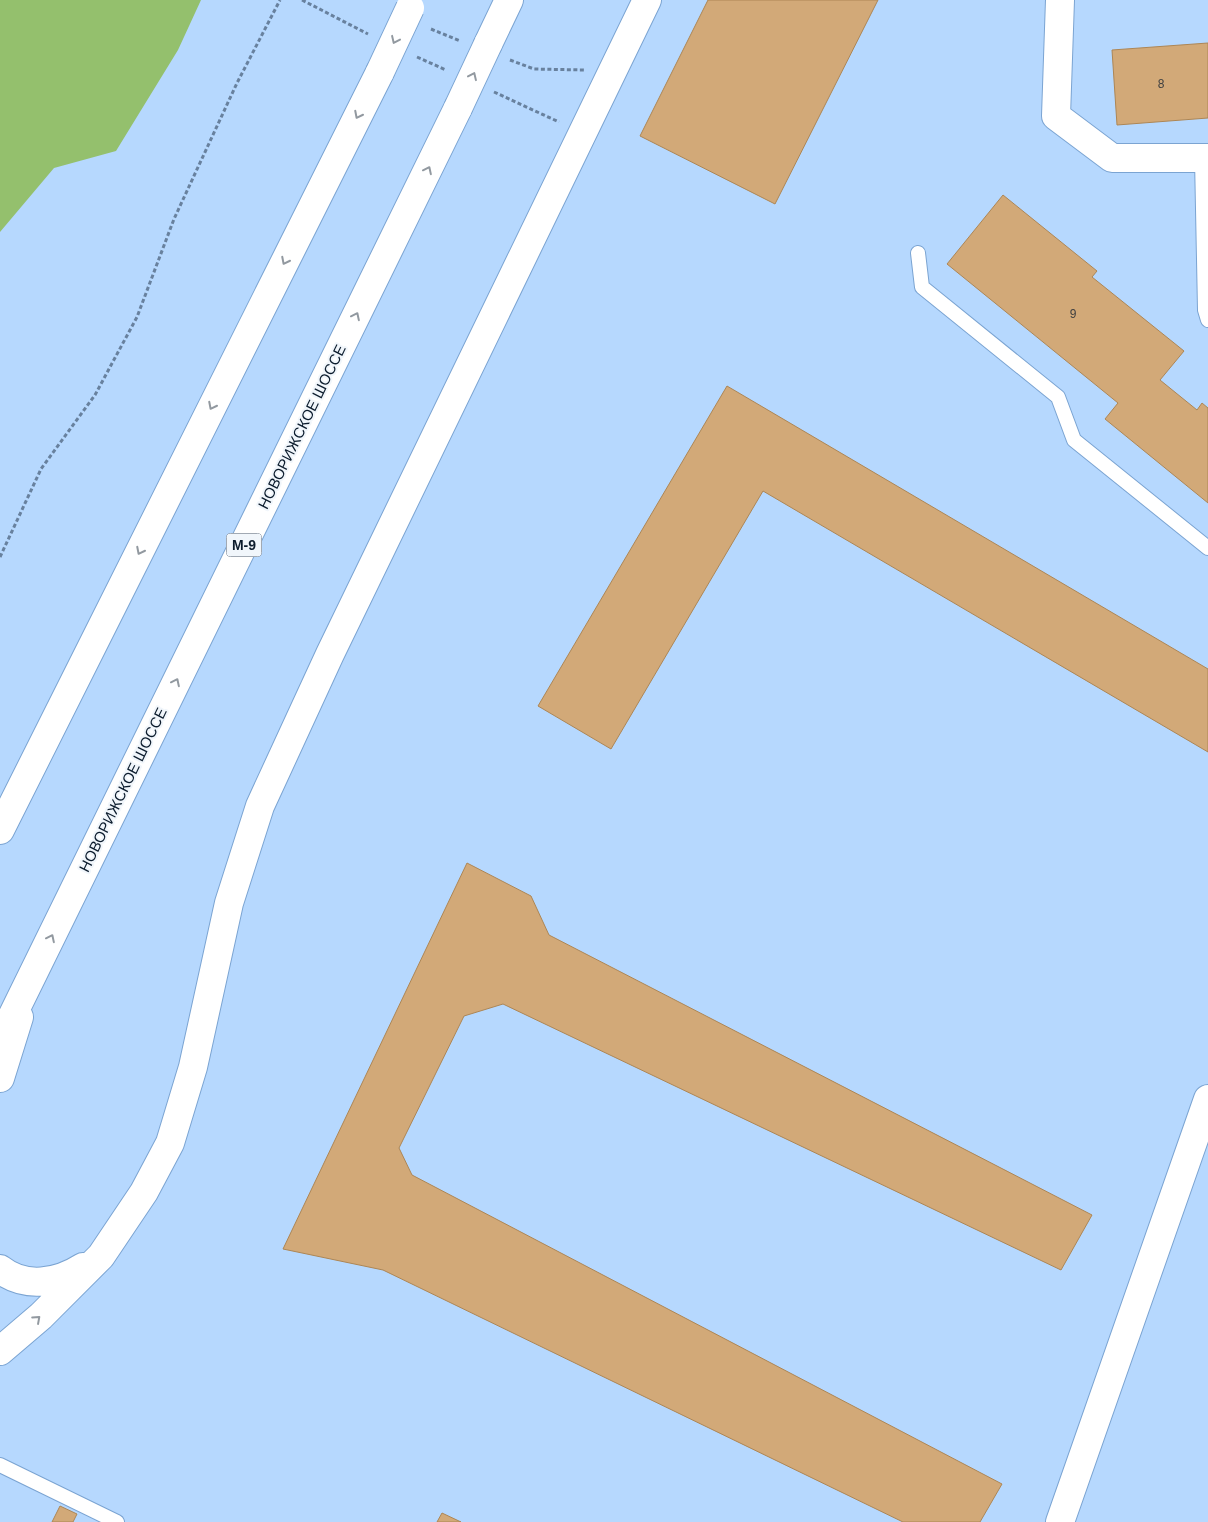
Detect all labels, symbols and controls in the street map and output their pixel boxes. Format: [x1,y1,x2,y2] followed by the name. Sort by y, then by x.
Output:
[391,35,401,44] one-way arrow
[467,72,477,81] one-way arrow
[1158,77,1165,91] house number: 8
[354,110,364,119] one-way arrow
[421,166,432,175] one-way arrow
[281,255,291,264] one-way arrow
[1070,307,1077,321] house number: 9
[350,312,360,321] one-way arrow
[254,342,349,512] street label: НОВОРИЖСКОЕ ШОССЕ
[208,401,219,410] one-way arrow
[226,534,262,556] road number: М-9
[136,546,146,555] one-way arrow
[170,678,181,687] one-way arrow
[75,705,170,875] street label: НОВОРИЖСКОЕ ШОССЕ
[45,934,55,943] one-way arrow
[31,1316,40,1325] one-way arrow

